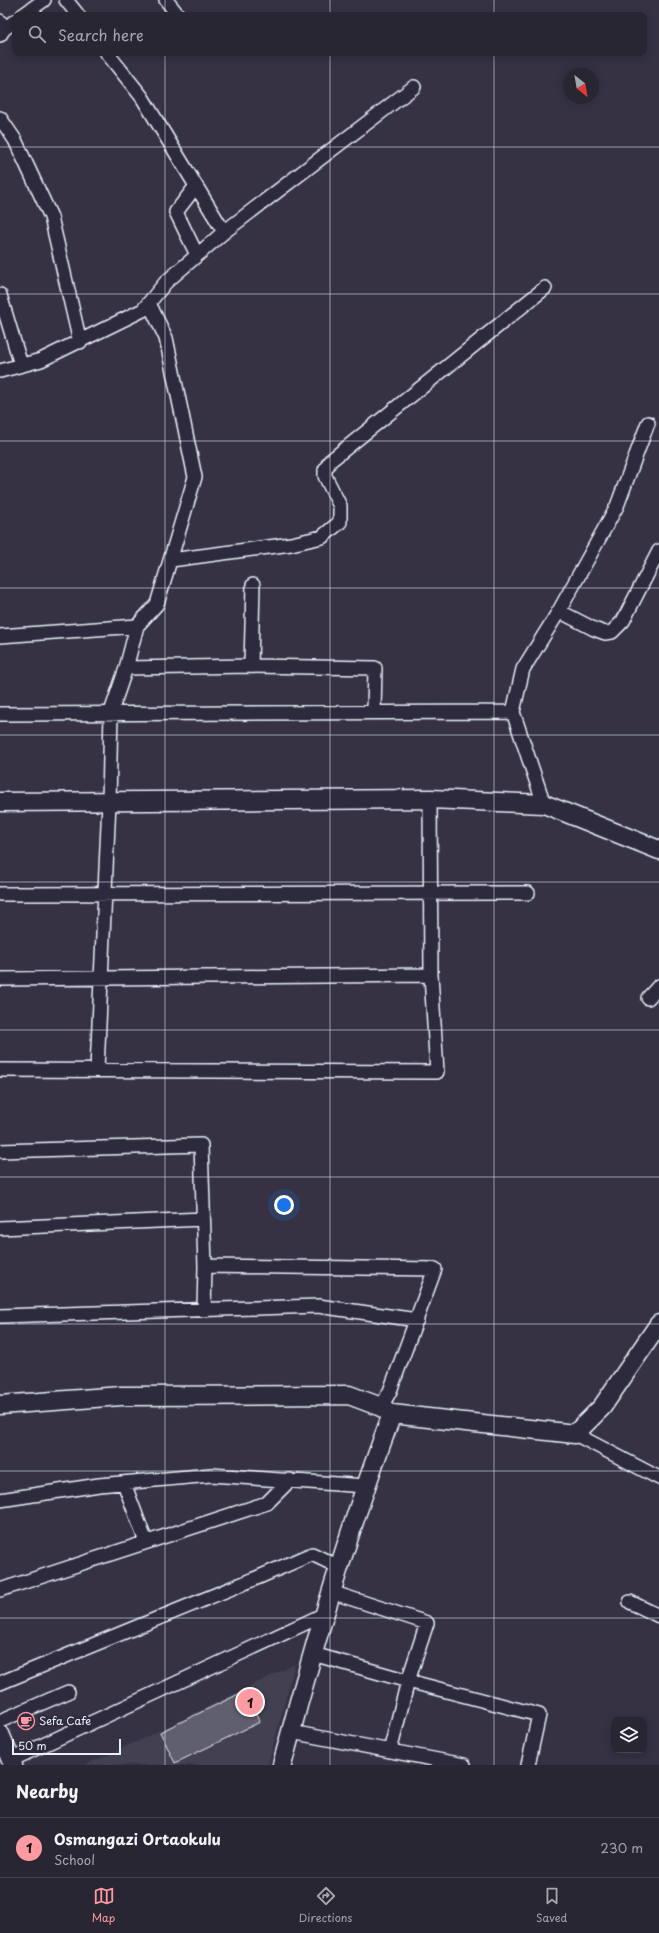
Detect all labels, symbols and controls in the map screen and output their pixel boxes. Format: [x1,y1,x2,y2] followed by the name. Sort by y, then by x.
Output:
[12,12,647,56] search box
[26,23,48,45] icon: search
[58,23,144,46] text: Search here
[563,68,599,104] north arrow
[274,1195,294,1215] your location
[237,1687,263,1717] pin: 1
[16,1711,36,1731] cafe icon: Sefa Cafe
[39,1712,91,1729] place label: Sefa Cafe
[611,1717,647,1753] map controls
[611,1717,647,1753] button: layers
[12,1737,121,1756] scale bar
[18,1737,47,1754] text: 50 m
[16,1778,78,1804] text: Nearby
[54,1827,221,1850] text: Osmangazi Ortaokulu
[26,1838,32,1857] text: 1
[601,1838,643,1857] text: 230 m
[54,1850,95,1869] text: School
[92,1885,115,1926] tab: Map
[299,1885,352,1926] tab: Directions
[536,1885,567,1926] tab: Saved

